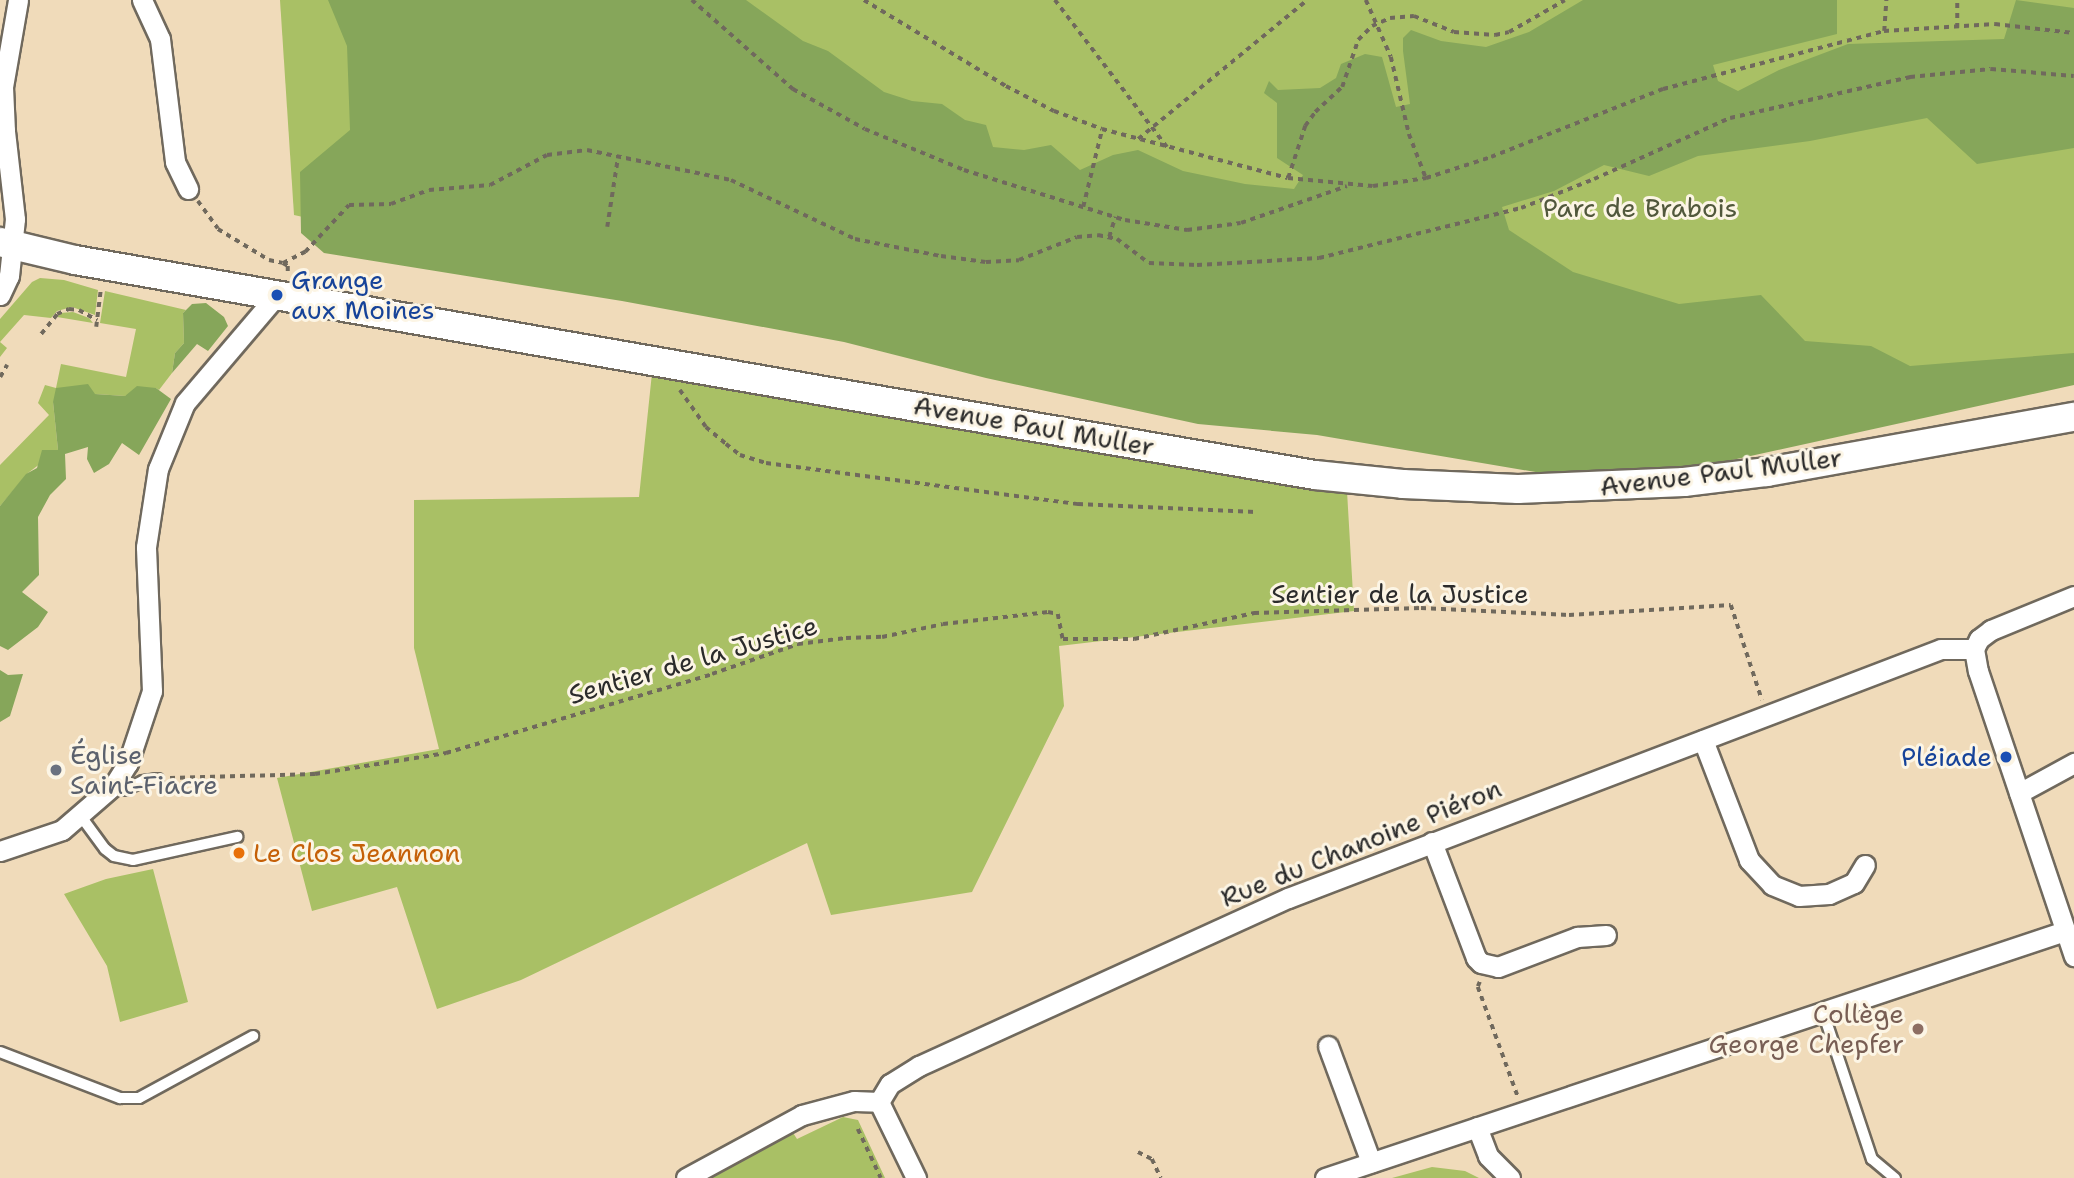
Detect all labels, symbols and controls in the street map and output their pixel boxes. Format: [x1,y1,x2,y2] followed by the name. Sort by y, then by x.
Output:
[1543,192,1737,224] park label: Parc de Brabois
[291,264,435,326] place label: Grange aux Moines
[269,287,285,303] marker: Grange aux Moines
[911,389,1157,463] street label: Avenue Paul Muller
[1598,442,1844,502] street label: Avenue Paul Muller
[1271,578,1529,610] street label: Sentier de la Justice
[565,610,821,710] street label: Sentier de la Justice
[70,739,218,800] place label: Église Saint-Fiacre
[1901,741,1992,773] place label: Pléiade
[1998,749,2014,765] marker: Pléiade
[48,762,64,778] marker: Église Saint-Fiacre
[1216,772,1506,914] street label: Rue du Chanoine Piéron
[253,837,460,869] place label: Le Clos Jeannon
[231,845,247,861] marker: Le Clos Jeannon
[1708,998,1904,1060] place label: Collège George Chepfer
[1910,1021,1926,1037] marker: Collège George Chepfer

